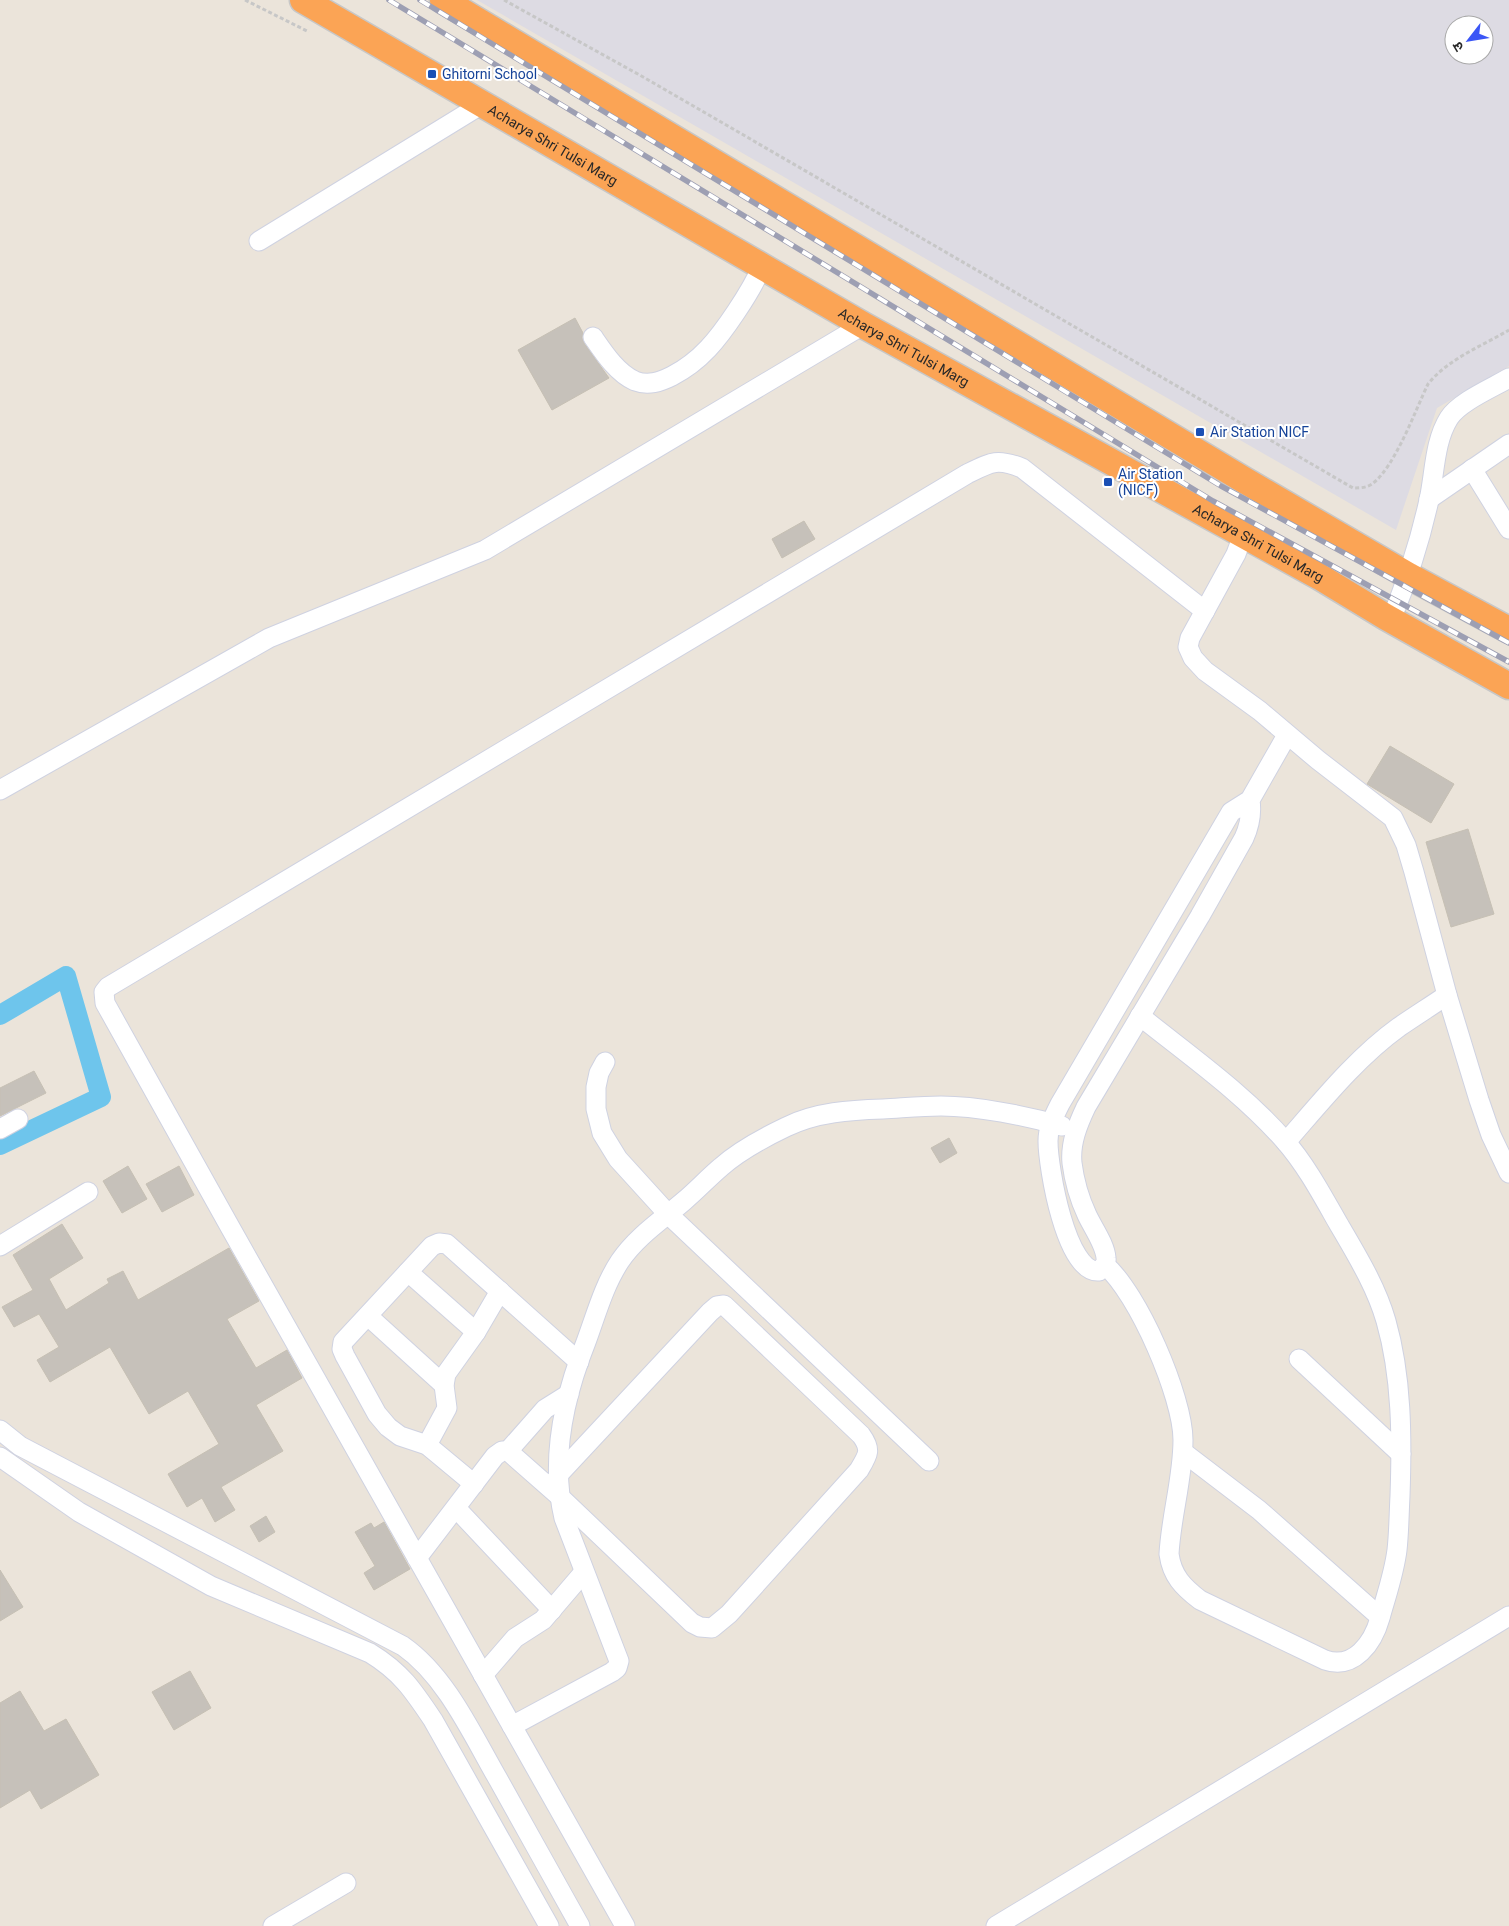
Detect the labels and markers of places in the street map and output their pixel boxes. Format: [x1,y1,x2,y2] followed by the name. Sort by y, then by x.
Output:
[442,66,537,82] place label: Ghitorni School
[426,68,438,80] marker: Ghitorni School
[1210,424,1309,440] place label: Air Station NICF
[1194,426,1206,438] marker: Air Station NICF
[1118,466,1183,499] place label: Air Station (NICF)
[1102,476,1114,488] marker: Air Station (NICF)

